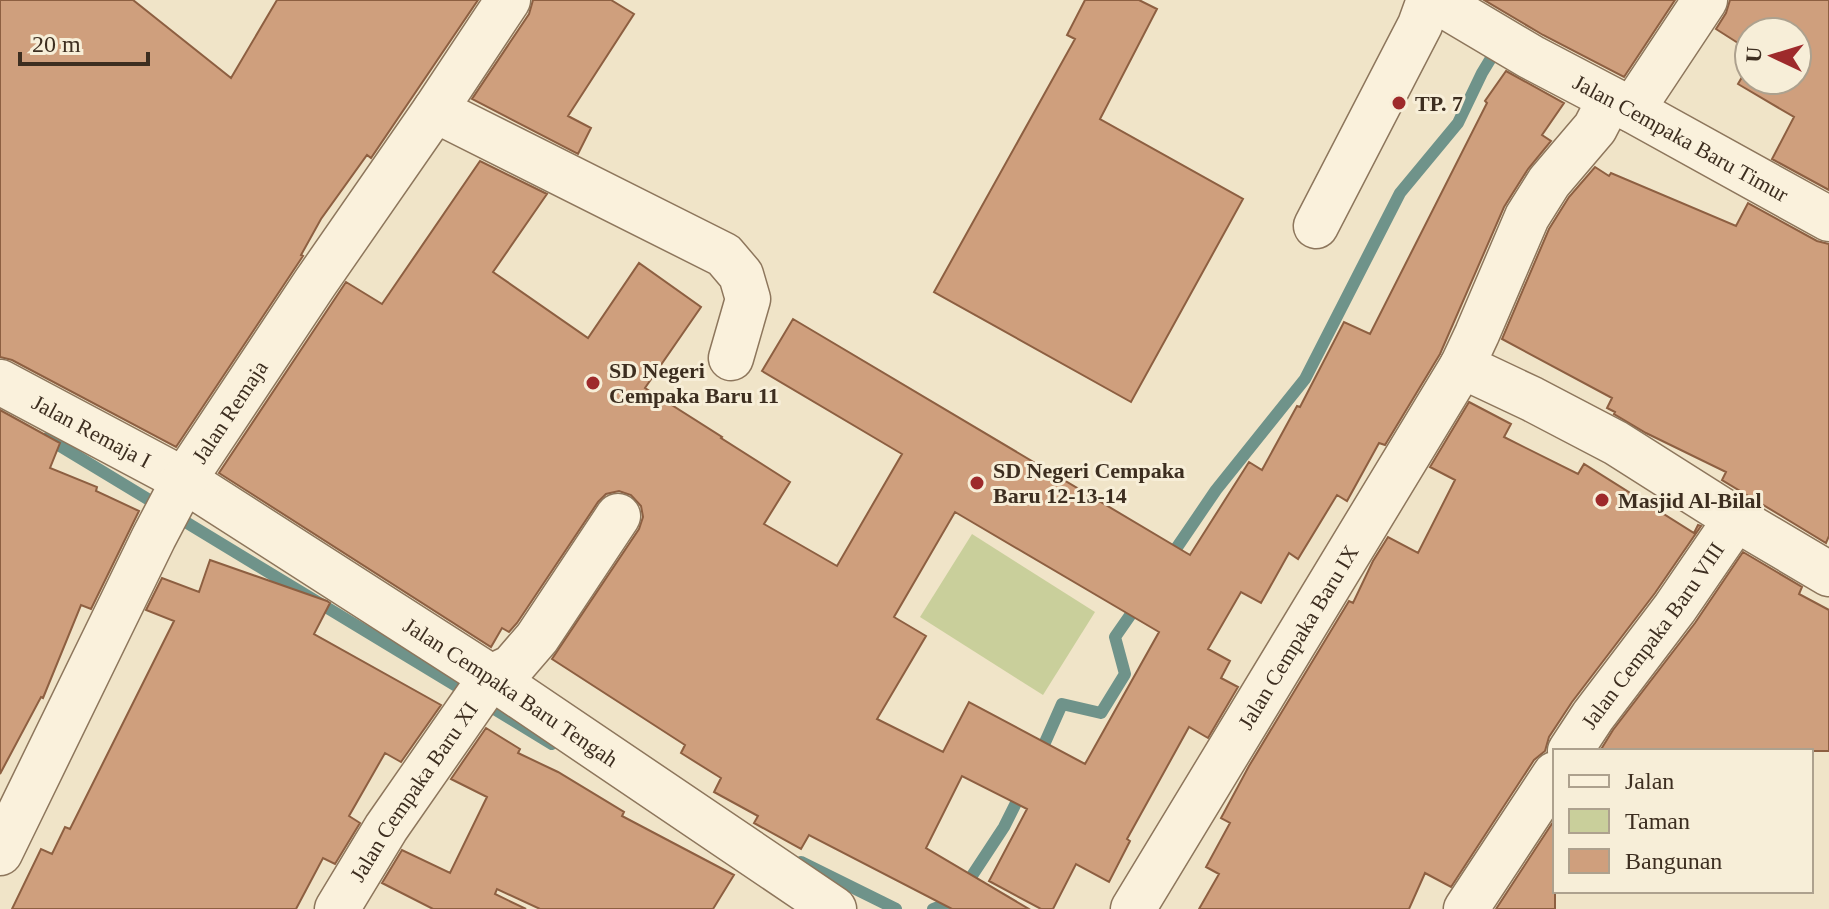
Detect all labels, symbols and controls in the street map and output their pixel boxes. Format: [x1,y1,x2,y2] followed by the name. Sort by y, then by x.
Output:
[20,16,148,66] scale bar
[1733,16,1813,96] north arrow
[32,31,81,57] text: 20 m
[1741,46,1767,63] text: U
[1569,69,1793,207] street label: Jalan Cempaka Baru Timur
[1415,91,1463,116] place label: TP. 7
[1390,94,1408,112] marker: TP. 7
[187,356,273,468] street label: Jalan Remaja
[609,358,779,408] place label: SD Negeri Cempaka Baru 11
[584,374,602,392] marker: SD Negeri Cempaka Baru 11
[28,390,155,473] street label: Jalan Remaja I
[993,458,1185,508] place label: SD Negeri Cempaka Baru 12-13-14
[968,474,986,492] marker: SD Negeri Cempaka Baru 12-13-14
[1618,488,1762,513] place label: Masjid Al-Bilal
[1593,491,1611,509] marker: Masjid Al-Bilal
[1576,538,1729,734] street label: Jalan Cempaka Baru VIII
[1233,541,1364,734] street label: Jalan Cempaka Baru IX
[399,612,622,772] street label: Jalan Cempaka Baru Tengah
[345,697,483,886] street label: Jalan Cempaka Baru XI
[1553,749,1813,893] legend
[1625,768,1674,794] text: Jalan
[1625,808,1690,834] text: Taman
[1625,848,1722,874] text: Bangunan

